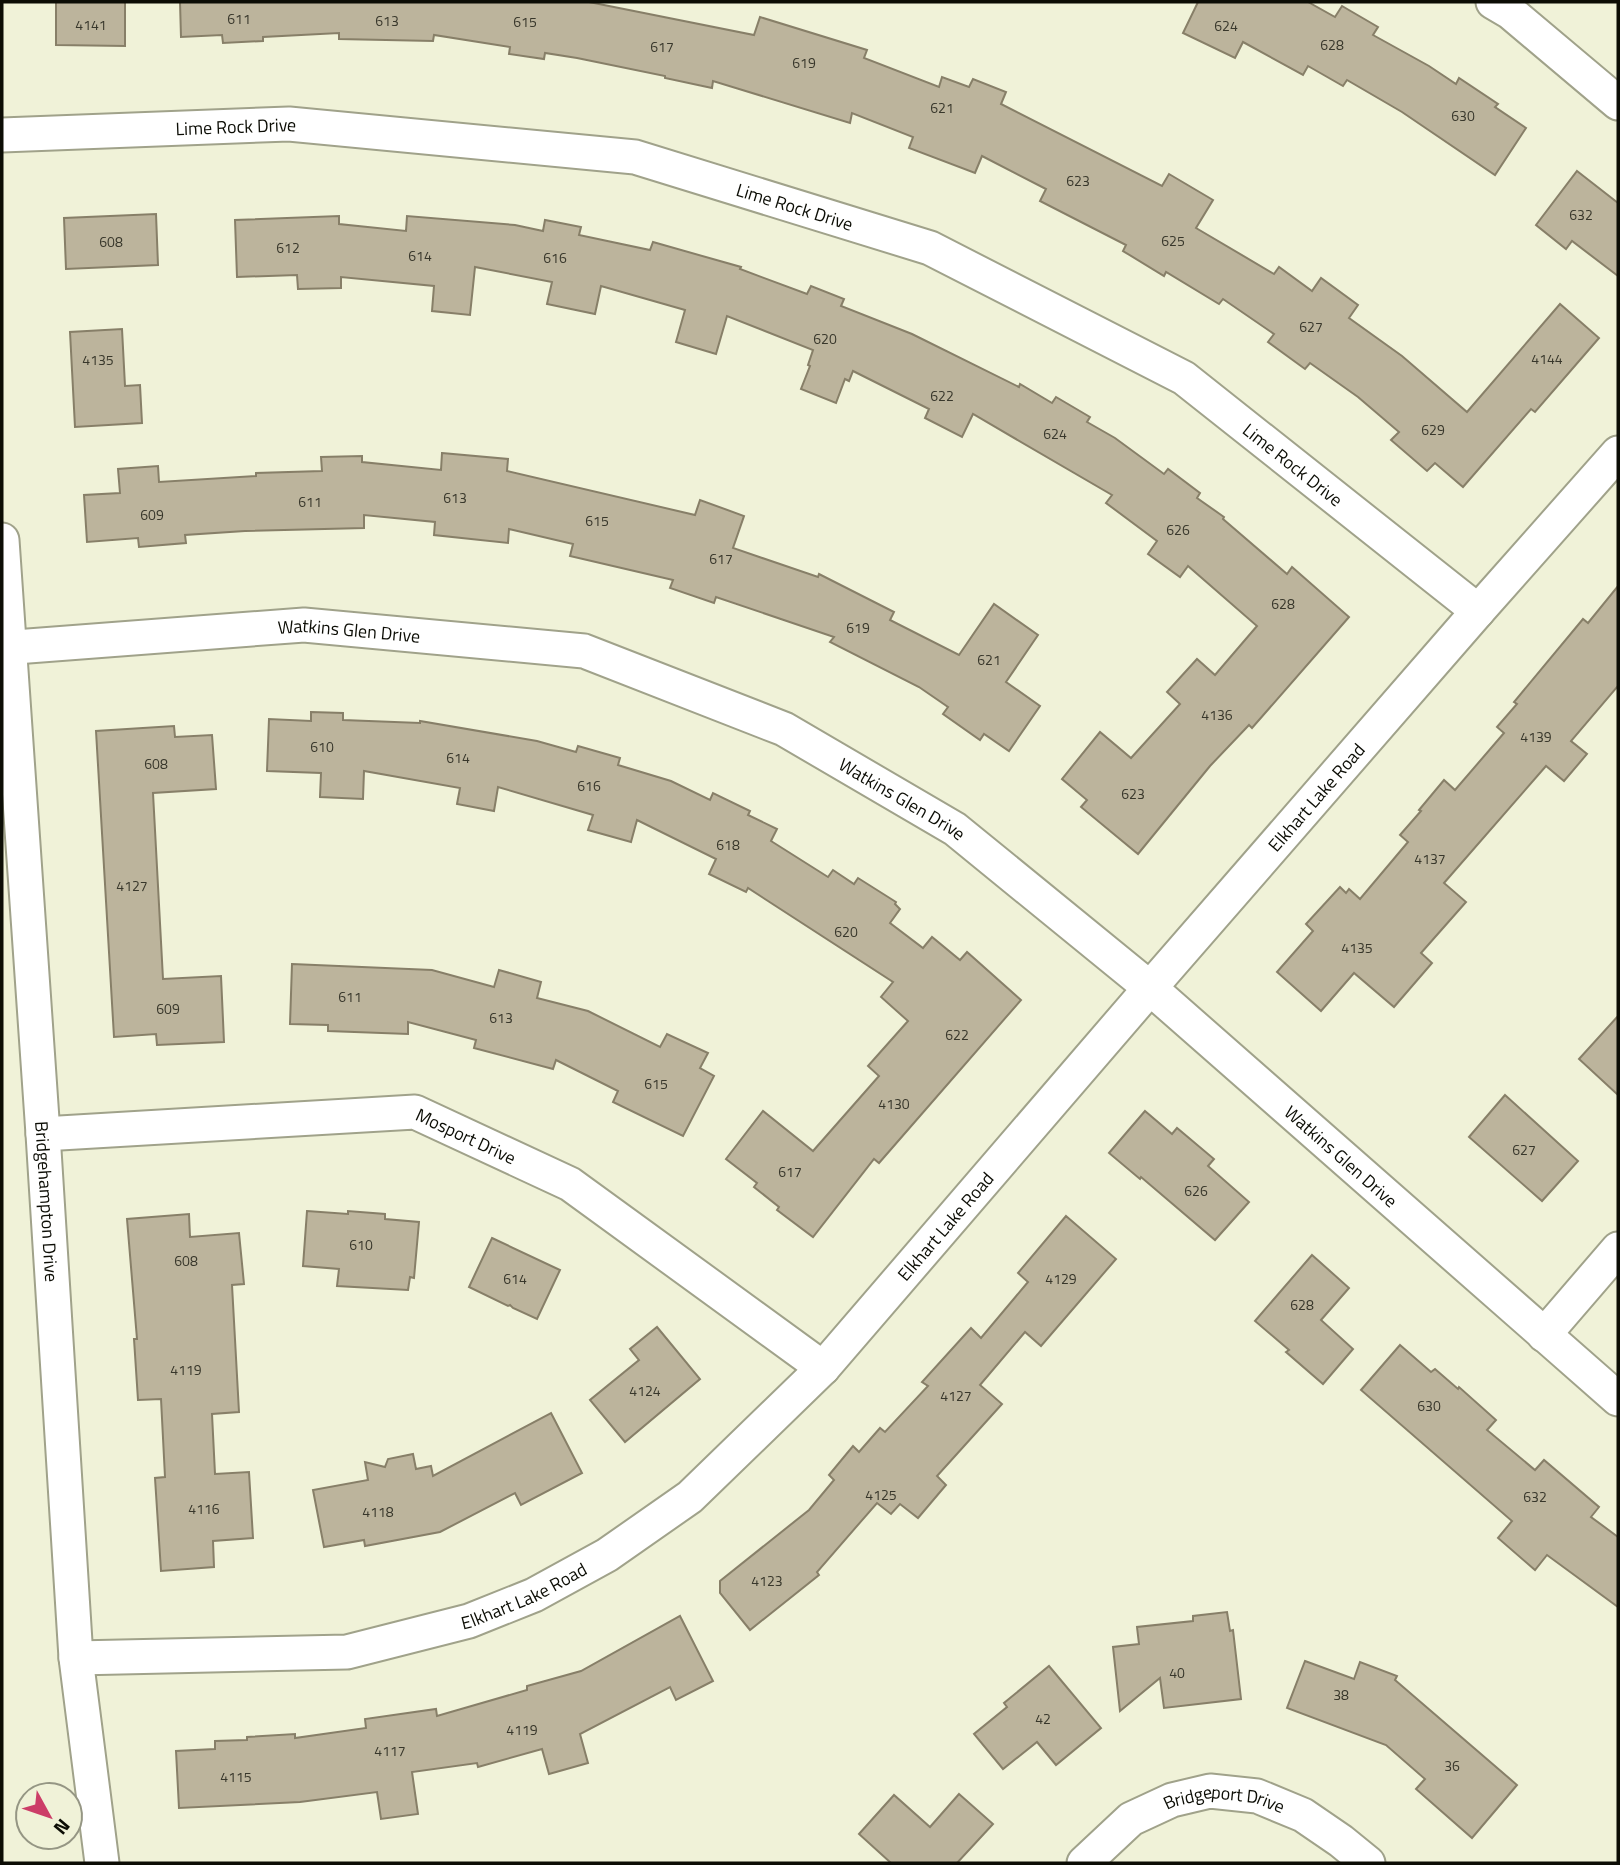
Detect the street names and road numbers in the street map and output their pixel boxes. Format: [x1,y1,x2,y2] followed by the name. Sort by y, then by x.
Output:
[175,110,298,142] street label: Lime Rock Drive
[733,176,857,237] street label: Lime Rock Drive
[1237,416,1349,513] street label: Lime Rock Drive
[277,611,421,649] street label: Watkins Glen Drive
[1261,737,1371,857] street label: Elkhart Lake Road
[834,751,972,846] street label: Watkins Glen Drive
[1279,1099,1404,1213] street label: Watkins Glen Drive
[412,1101,521,1171] street label: Mosport Drive
[29,1120,66,1283] street label: Bridgehampton Drive
[891,1166,1000,1286] street label: Elkhart Lake Road
[458,1555,591,1636] street label: Elkhart Lake Road
[1158,1778,1289,1820] street label: Bridgeport Drive

